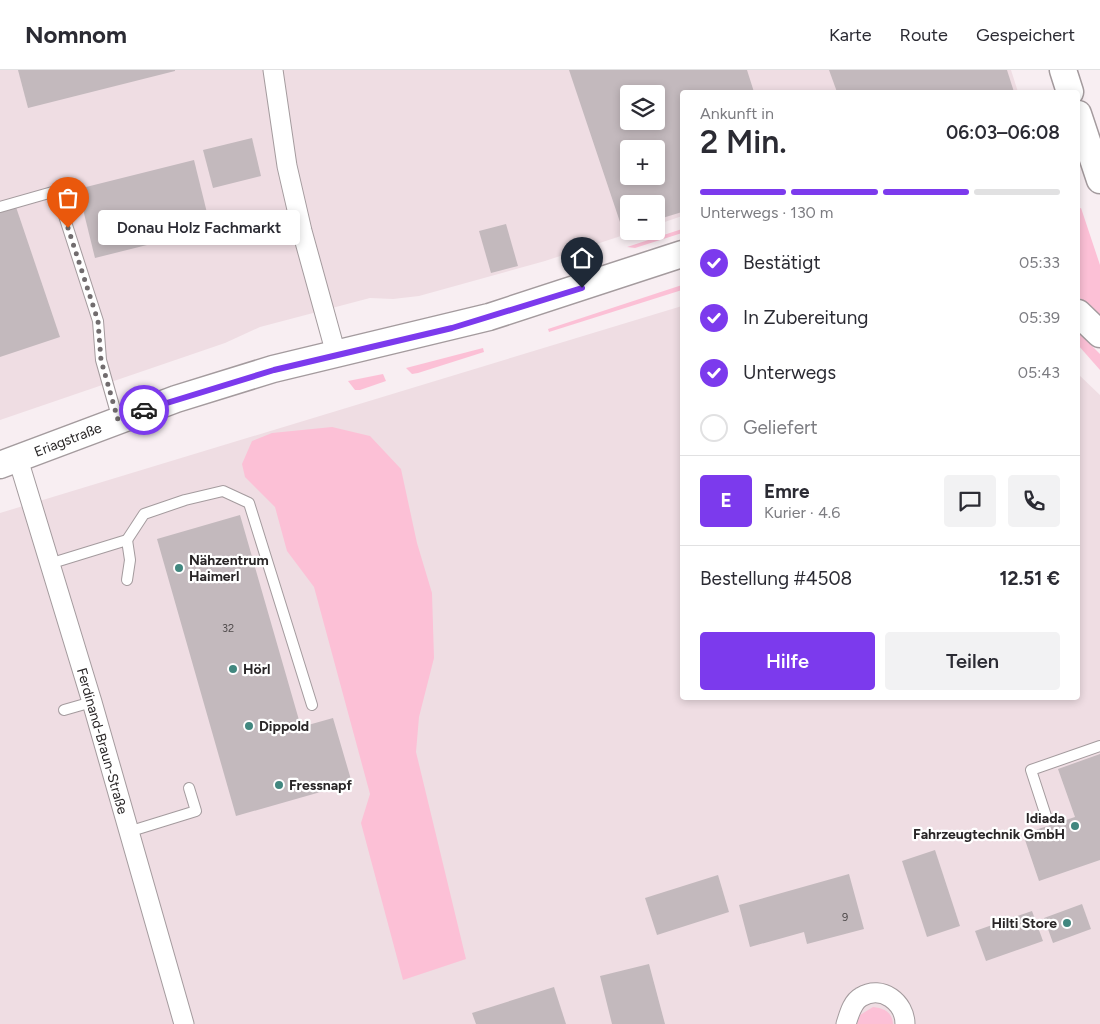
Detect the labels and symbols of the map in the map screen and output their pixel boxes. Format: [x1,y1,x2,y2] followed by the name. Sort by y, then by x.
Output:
[47,177,89,228] pin
[98,210,300,246] callout: Donau Holz Fachmarkt
[561,237,603,288] pin
[119,385,169,435] courier
[32,419,104,461] street label: Eriagstraße
[189,552,269,585] place label: Nähzentrum Haimerl
[173,562,185,574] marker: Nähzentrum Haimerl
[222,622,234,635] house number: 32
[243,661,270,678] place label: Hörl
[227,663,239,675] marker: Hörl
[73,666,131,816] street label: Ferdinand-Braun-Straße
[259,718,309,735] place label: Dippold
[243,720,255,732] marker: Dippold
[289,777,353,794] place label: Fressnapf
[273,779,285,791] marker: Fressnapf
[913,810,1065,843] place label: Idiada Fahrzeugtechnik GmbH
[1069,820,1081,832] marker: Idiada Fahrzeugtechnik GmbH
[842,911,848,924] house number: 9
[992,915,1057,932] place label: Hilti Store
[1061,917,1073,929] marker: Hilti Store

